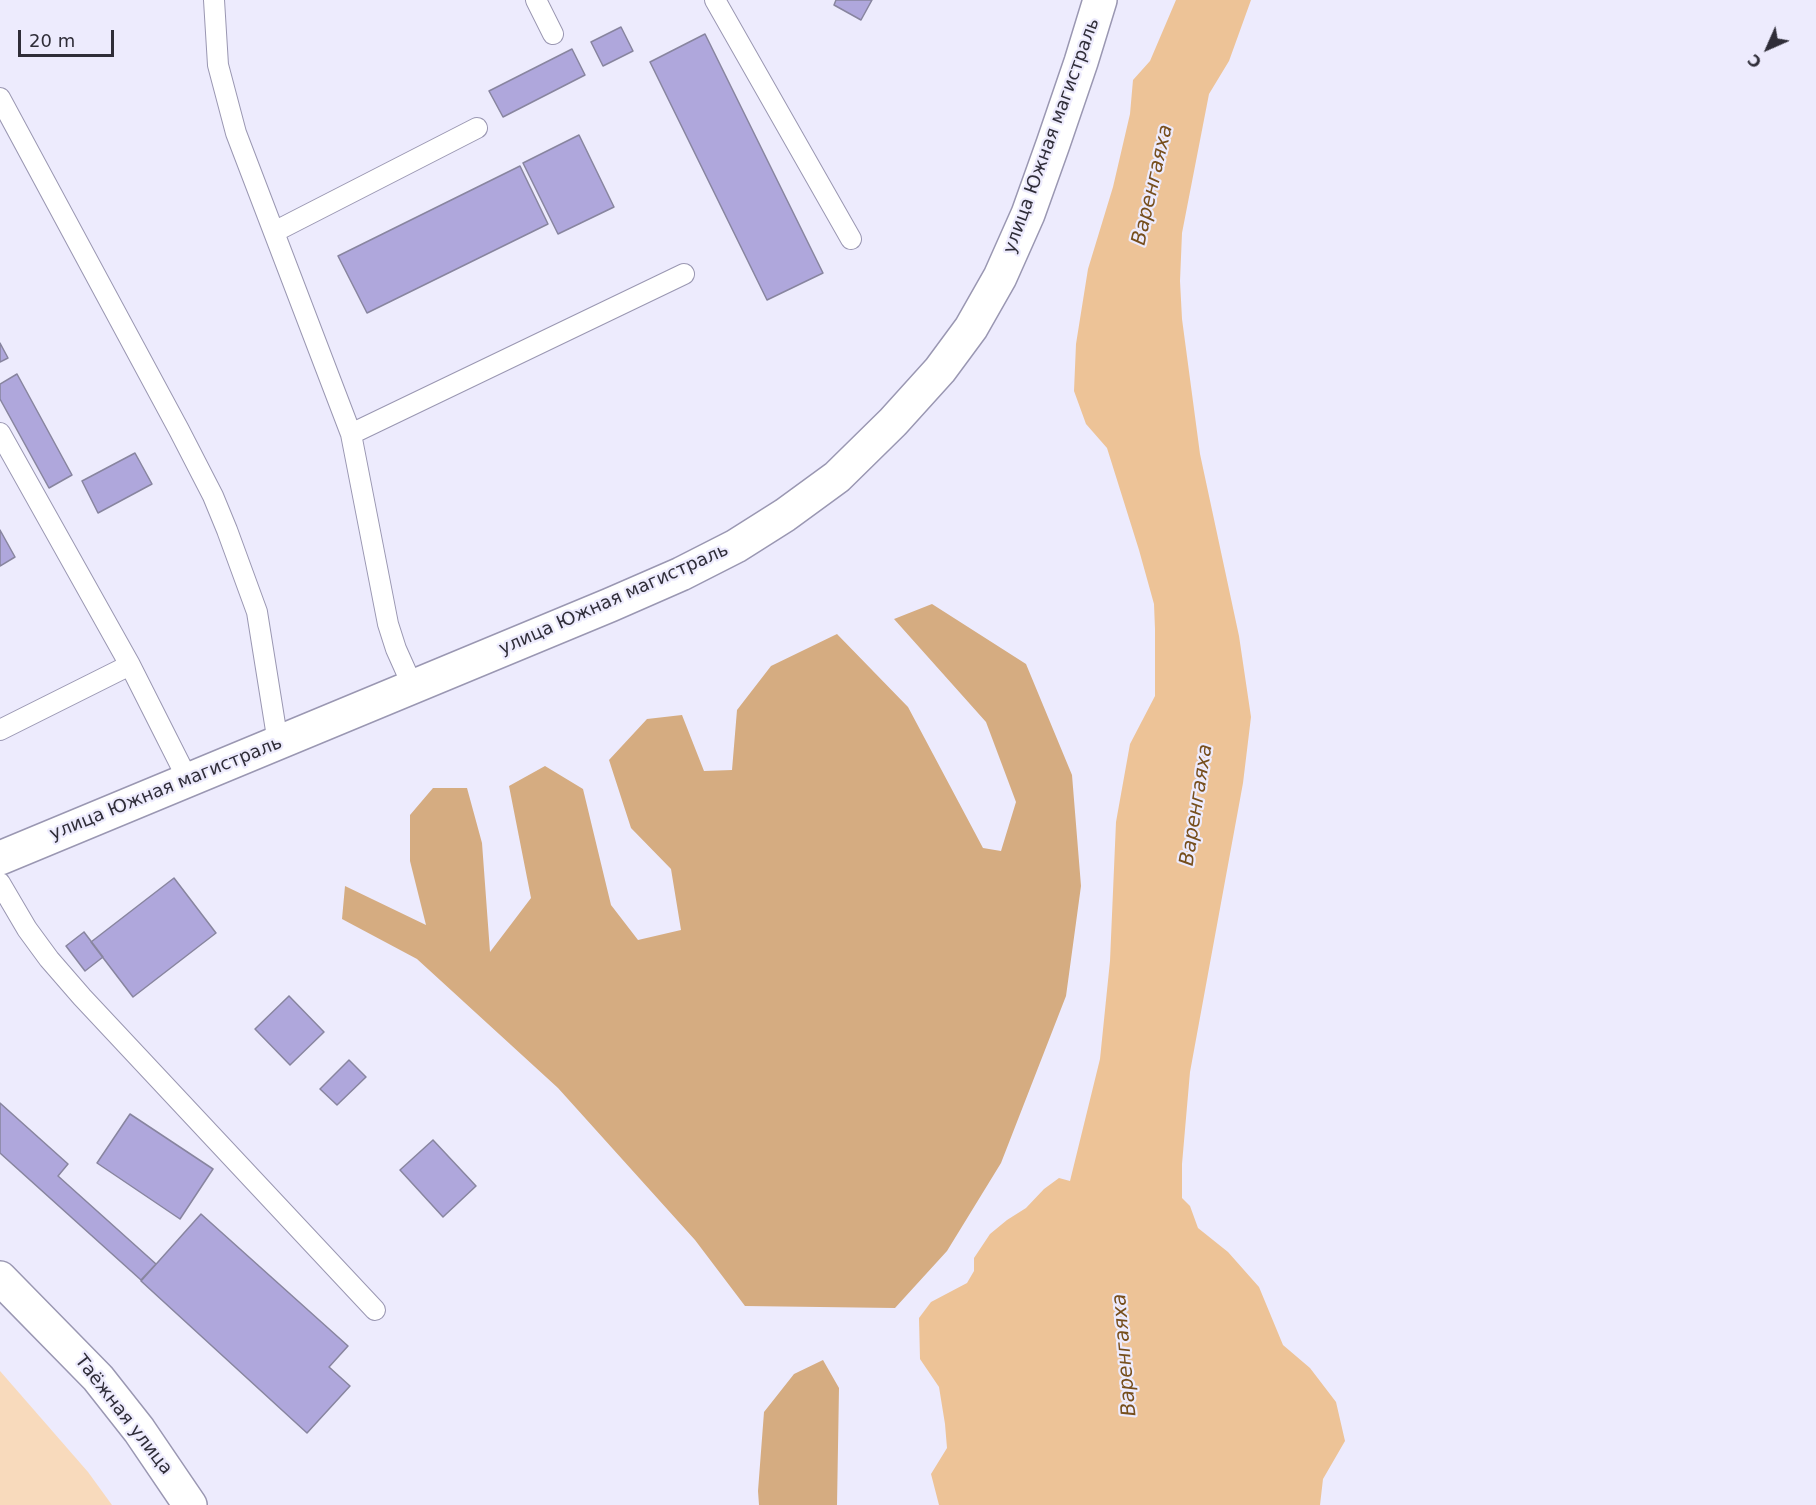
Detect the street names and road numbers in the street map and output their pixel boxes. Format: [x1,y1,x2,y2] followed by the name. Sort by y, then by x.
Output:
[999,16,1105,256] street label: улица Южная магистраль
[496,540,732,660] street label: улица Южная магистраль
[47,732,285,846] street label: улица Южная магистраль
[70,1351,176,1479] street label: Таёжная улица

